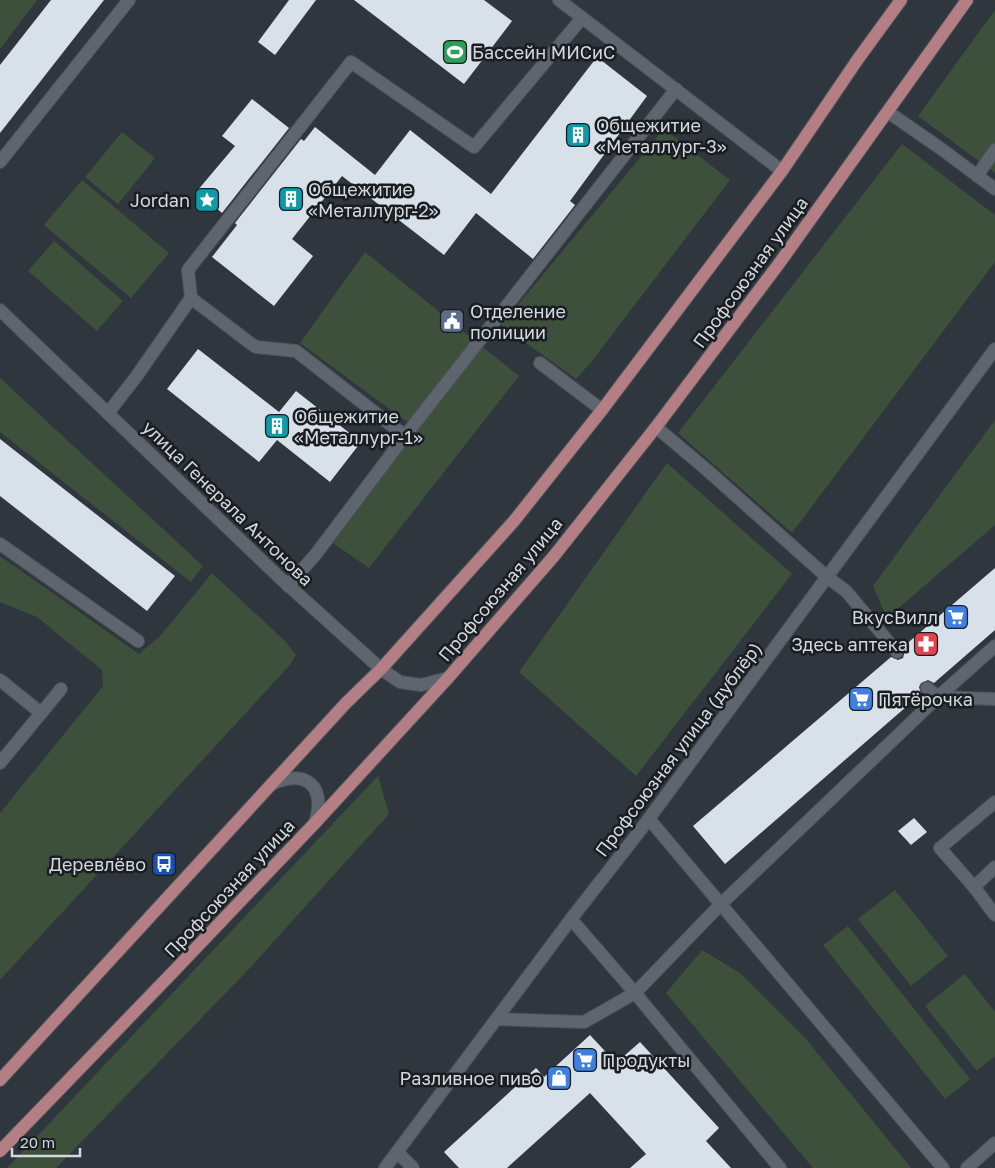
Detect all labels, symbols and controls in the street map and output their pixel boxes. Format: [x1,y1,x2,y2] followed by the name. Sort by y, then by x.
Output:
[442,39,468,65] sports icon: Бассейн МИСиС
[472,41,615,63] place label: Бассейн МИСиС
[596,114,727,157] place label: Общежитие «Металлург-3»
[565,122,591,148] building icon: Общежитие «Металлург-3»
[308,178,439,221] place label: Общежитие «Металлург-2»
[278,186,304,212] building icon: Общежитие «Металлург-2»
[194,187,220,213] place icon: Jordan
[130,189,190,211] place label: Jordan
[688,192,812,352] street label: Профсоюзная улица
[470,300,566,343] place label: Отделение полиции
[439,308,465,334] public building icon: Отделение полиции
[294,405,423,448] place label: Общежитие «Металлург-1»
[264,413,290,439] building icon: Общежитие «Металлург-1»
[138,416,318,590] street label: улица Генерала Антонова
[433,512,567,666] street label: Профсоюзная улица
[943,604,969,630] supermarket icon: ВкусВилл
[852,606,938,628] place label: ВкусВилл
[913,631,939,657] pharmacy icon: Здесь аптека
[791,633,908,655] place label: Здесь аптека
[590,637,766,861] street label: Профсоюзная улица (дублёр)
[848,686,874,712] supermarket icon: Пятёрочка
[878,688,973,710] place label: Пятёрочка
[159,814,299,962] street label: Профсоюзная улица
[151,851,177,877] bus stop icon: Деревлёво
[49,853,146,875] place label: Деревлёво
[572,1047,598,1073] supermarket icon: Продукты
[602,1049,690,1071] place label: Продукты
[546,1065,572,1091] shop icon: Разливное пиво
[399,1067,542,1089] place label: Разливное пиво
[12,1126,80,1158] scale bar
[20,1133,55,1151] text: 20 m

